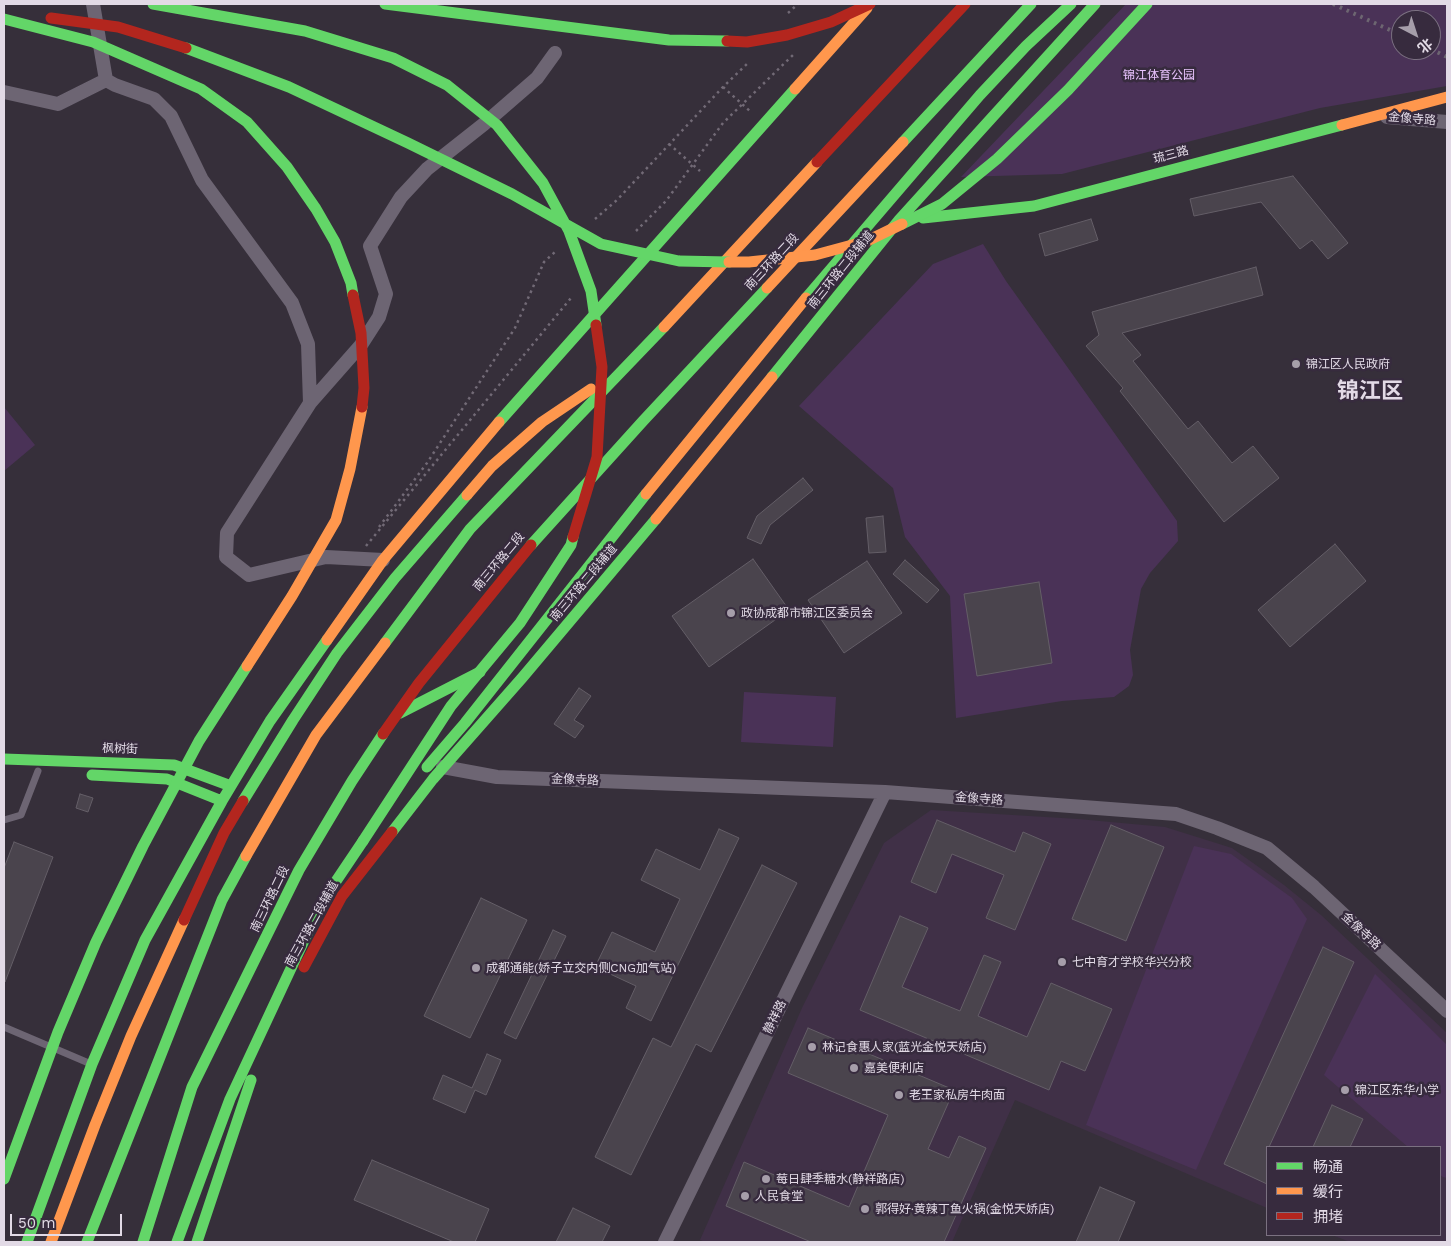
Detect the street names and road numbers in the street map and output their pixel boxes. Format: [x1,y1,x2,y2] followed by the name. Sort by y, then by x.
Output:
[1387,110,1437,128] street label: 金像寺路
[1152,143,1190,167] street label: 琉三路
[805,228,877,312] street label: 南三环路二段辅道
[742,231,802,293] street label: 南三环路二段
[470,530,528,594] street label: 南三环路二段
[548,542,620,624] street label: 南三环路二段辅道
[102,741,138,757] street label: 枫树街
[551,772,599,788] street label: 金像寺路
[955,790,1003,808] street label: 金像寺路
[248,863,292,935] street label: 南三环路二段
[282,879,342,969] street label: 南三环路二段辅道
[1339,909,1383,953] street label: 金像寺路
[761,998,789,1036] street label: 静祥路

